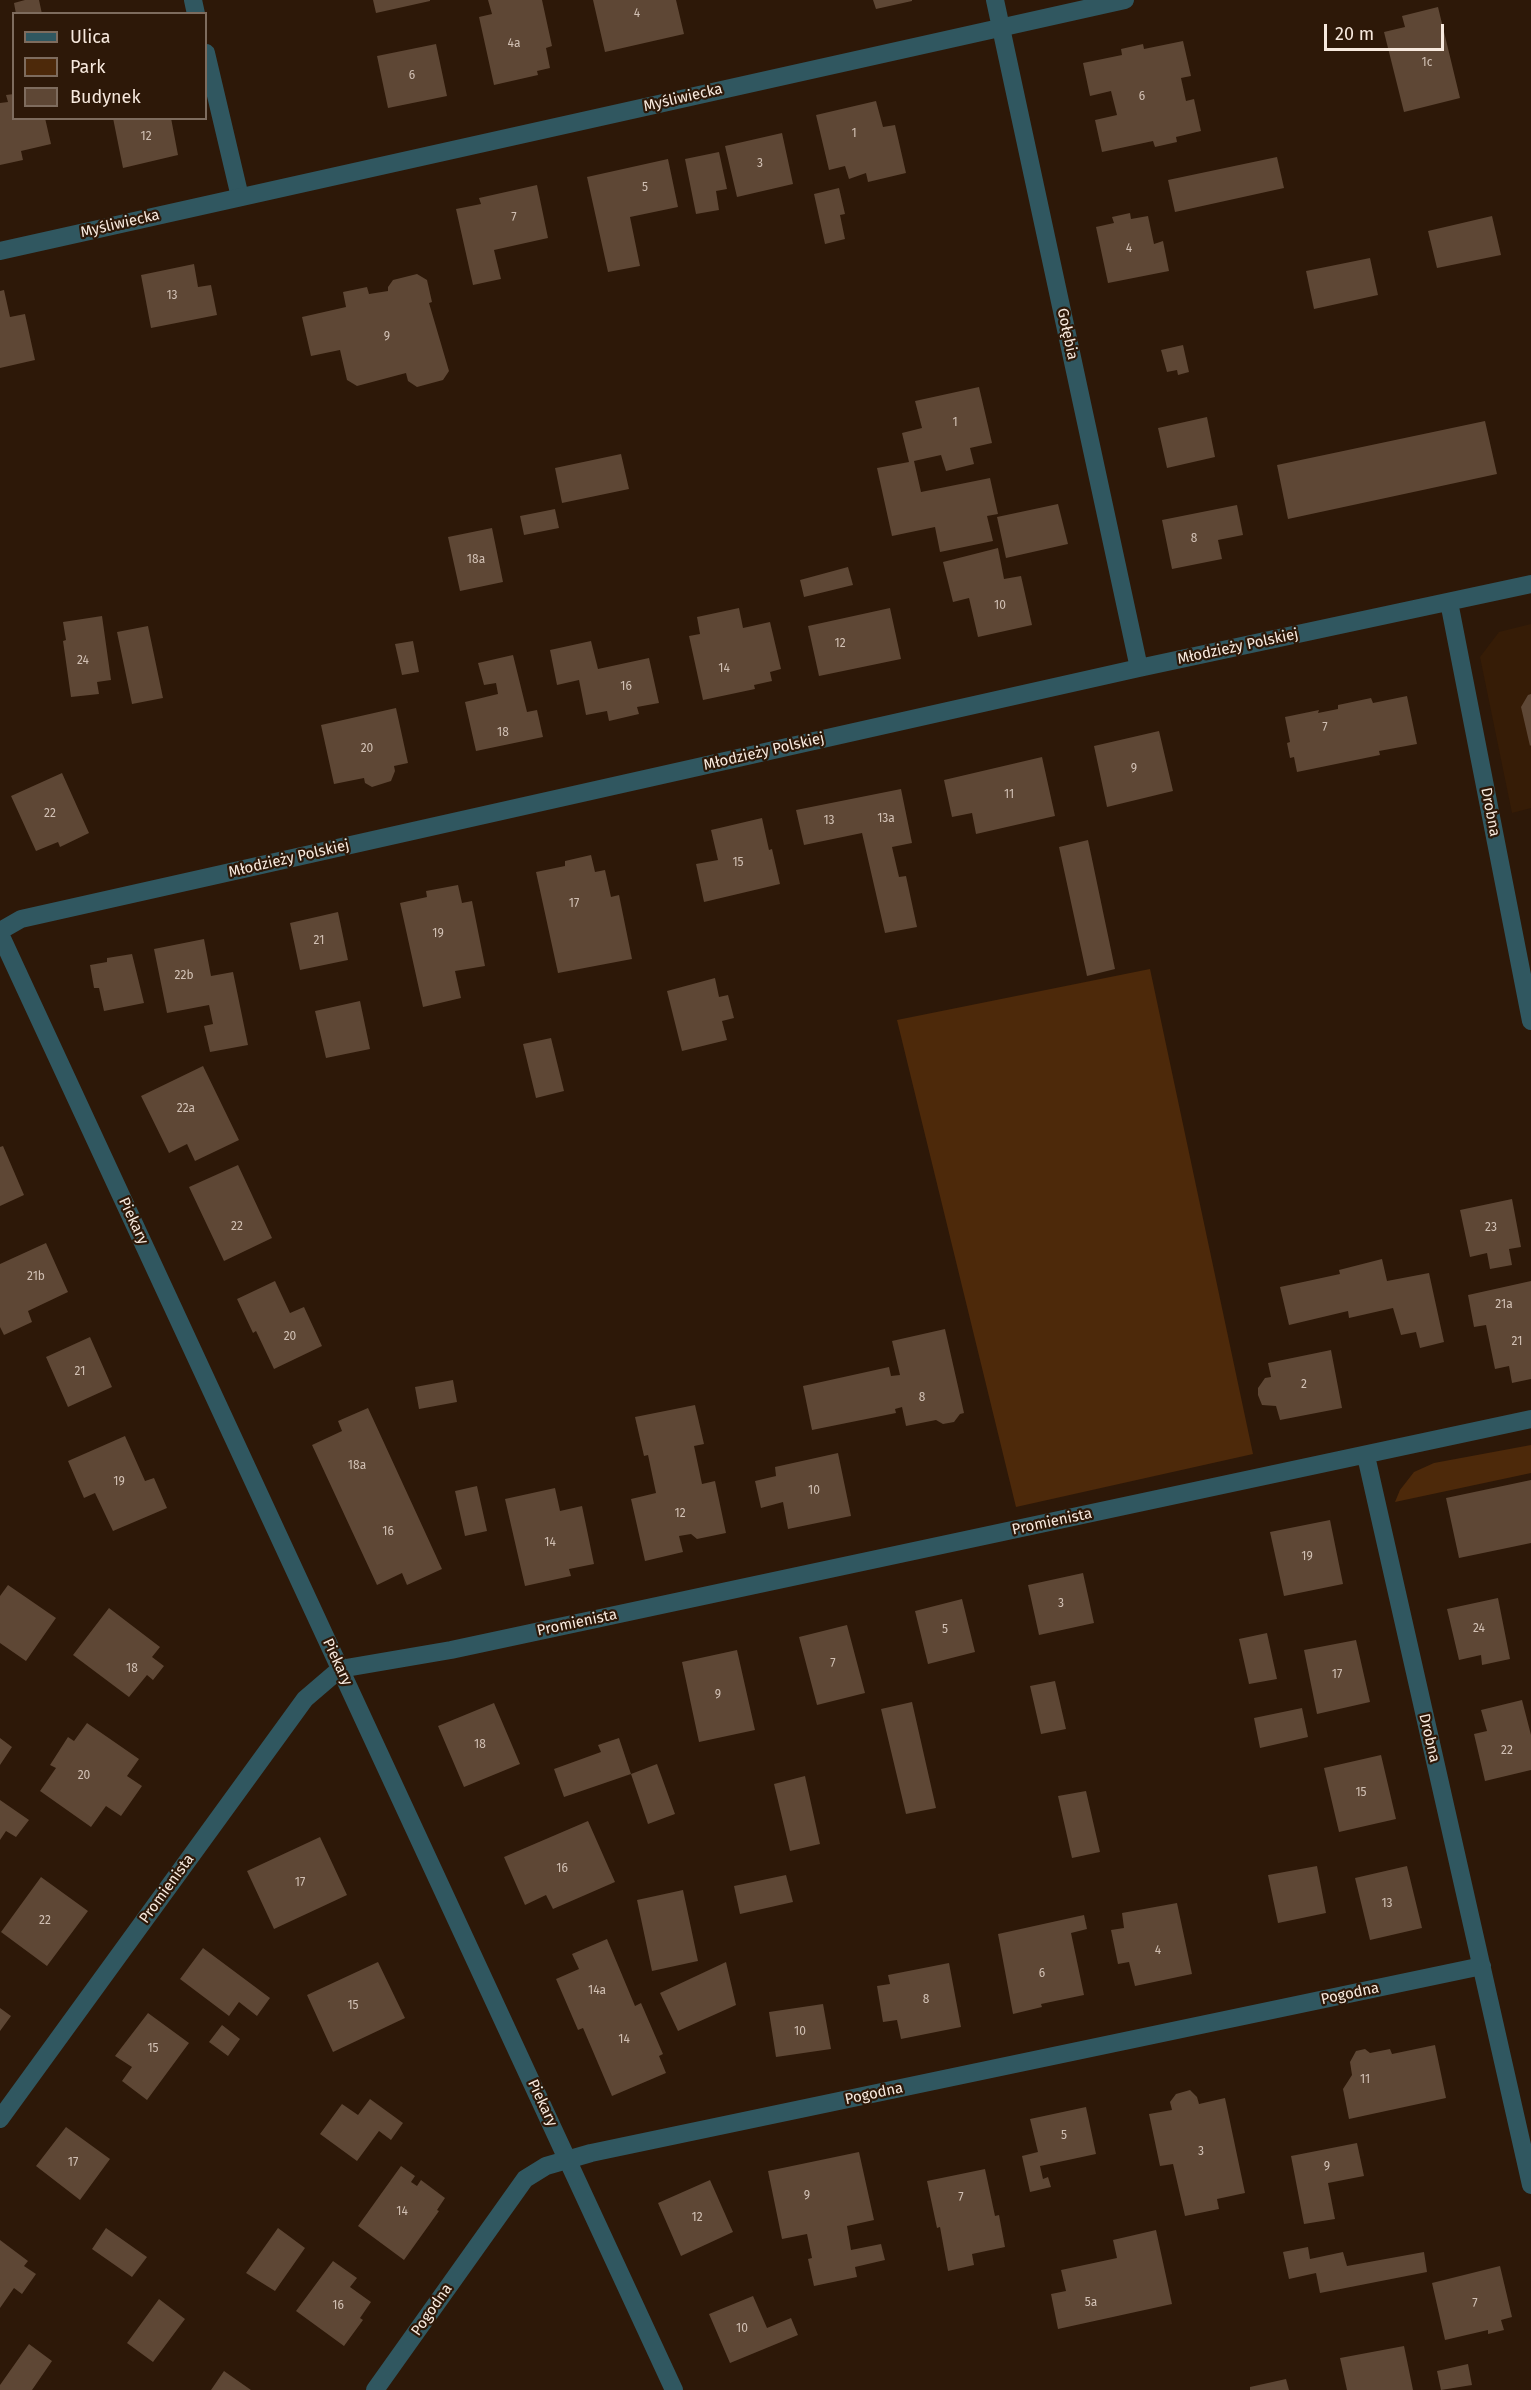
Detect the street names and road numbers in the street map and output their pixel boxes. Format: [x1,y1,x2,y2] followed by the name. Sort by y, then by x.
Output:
[642,80,724,116] street label: Myśliwiecka
[79,206,161,242] street label: Myśliwiecka
[1053,307,1081,361] street label: Gołębia
[1176,625,1300,669] street label: Młodzieży Polskiej
[702,729,826,775] street label: Młodzieży Polskiej
[1476,786,1504,838] street label: Drobna
[227,836,351,882] street label: Młodzieży Polskiej
[114,1195,152,1247] street label: Piekary
[1010,1505,1094,1539] street label: Promienista
[535,1606,619,1640] street label: Promienista
[318,1636,356,1688] street label: Piekary
[1415,1712,1443,1764] street label: Drobna
[136,1851,198,1927] street label: Promienista
[1319,1979,1381,2009] street label: Pogodna
[523,2077,561,2129] street label: Piekary
[843,2079,905,2109] street label: Pogodna
[408,2281,456,2339] street label: Pogodna

